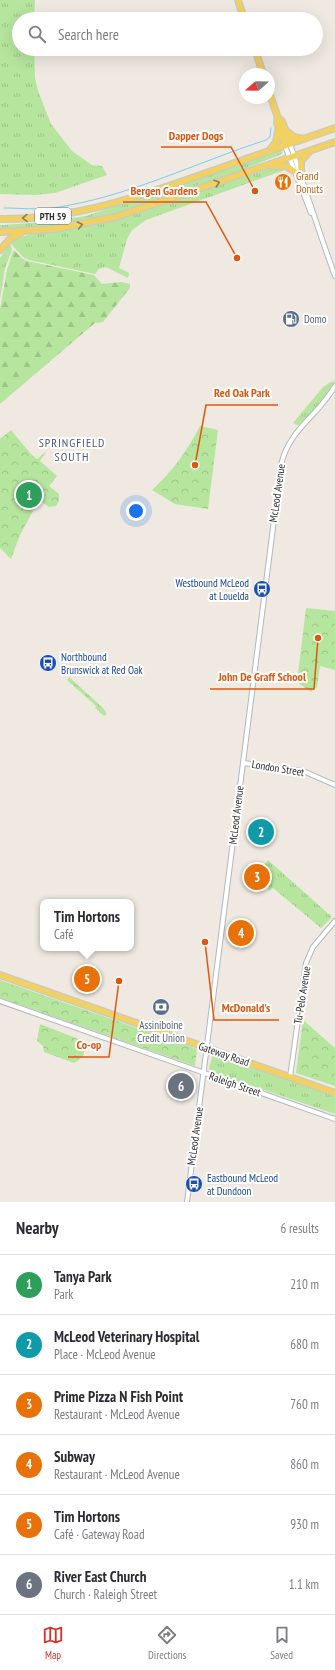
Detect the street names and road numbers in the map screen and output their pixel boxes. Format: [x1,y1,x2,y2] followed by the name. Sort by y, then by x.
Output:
[35,208,71,224] road number: PTH 59
[266,462,288,523] street label: McLeod Avenue
[251,757,305,779] street label: London Street
[225,784,247,845] street label: McLeod Avenue
[291,965,314,1025] street label: Tu-Pelo Avenue
[197,1039,252,1069] street label: Gateway Road
[207,1069,263,1099] street label: Raleigh Street
[184,1105,206,1166] street label: McLeod Avenue

